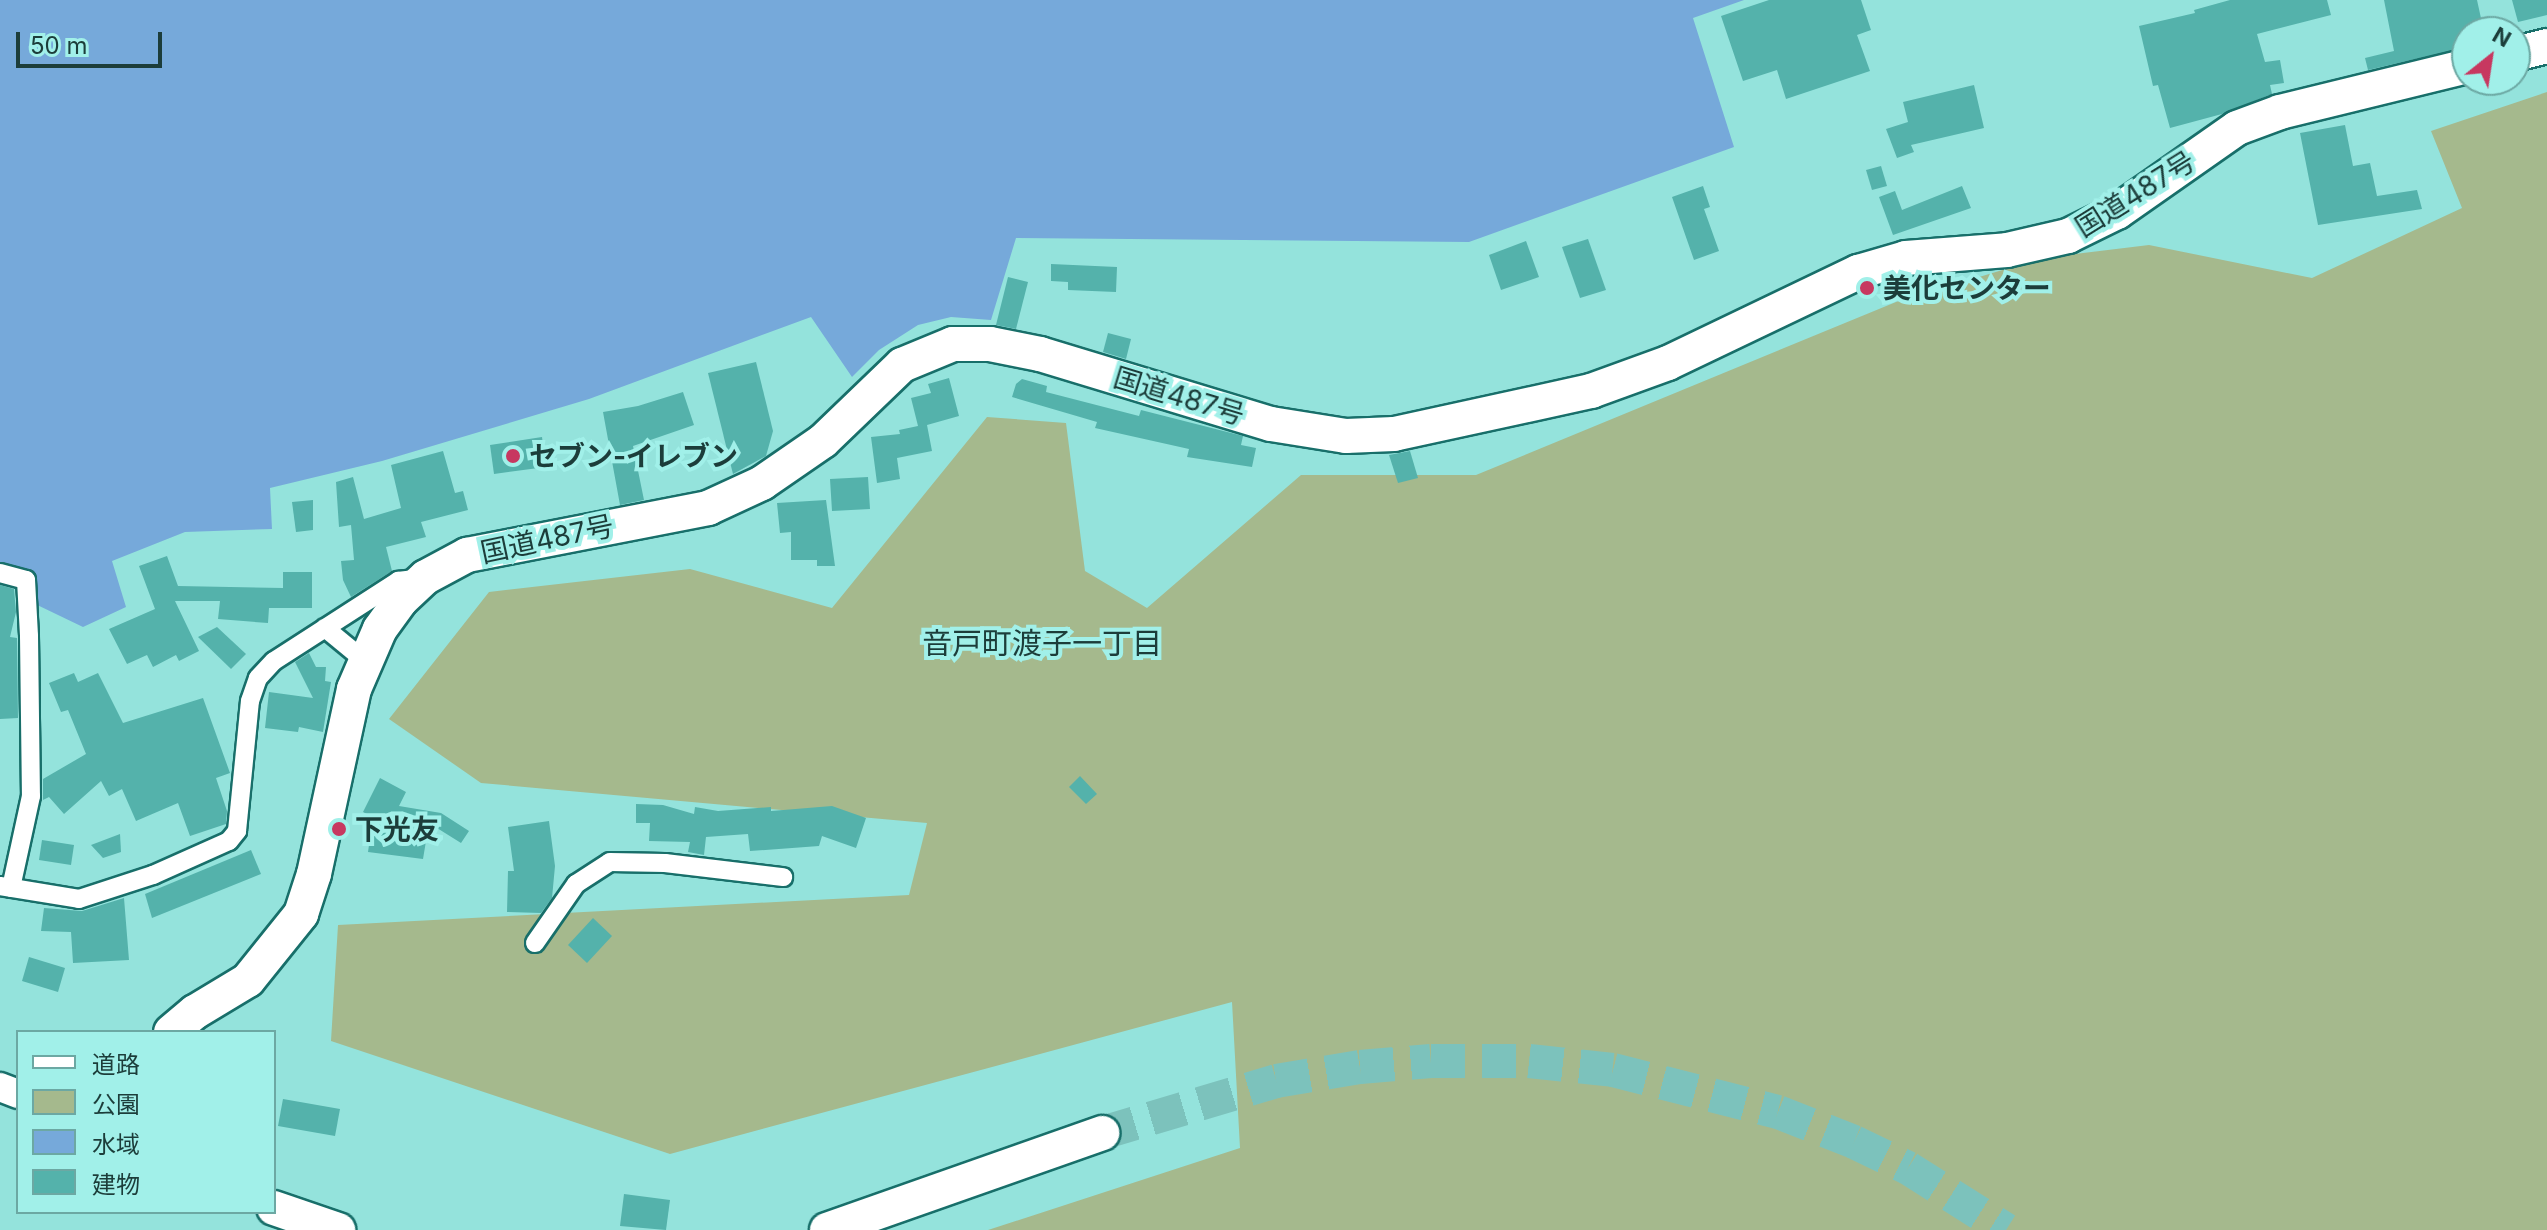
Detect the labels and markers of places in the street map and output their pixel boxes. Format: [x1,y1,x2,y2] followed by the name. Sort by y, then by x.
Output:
[1883,271,2051,305] place label: 美化センター
[1858,279,1876,297] marker: 美化センター
[529,439,738,473] place label: セブン-イレブン
[504,447,522,465] marker: セブン-イレブン
[355,812,439,846] place label: 下光友
[330,820,348,838] marker: 下光友

